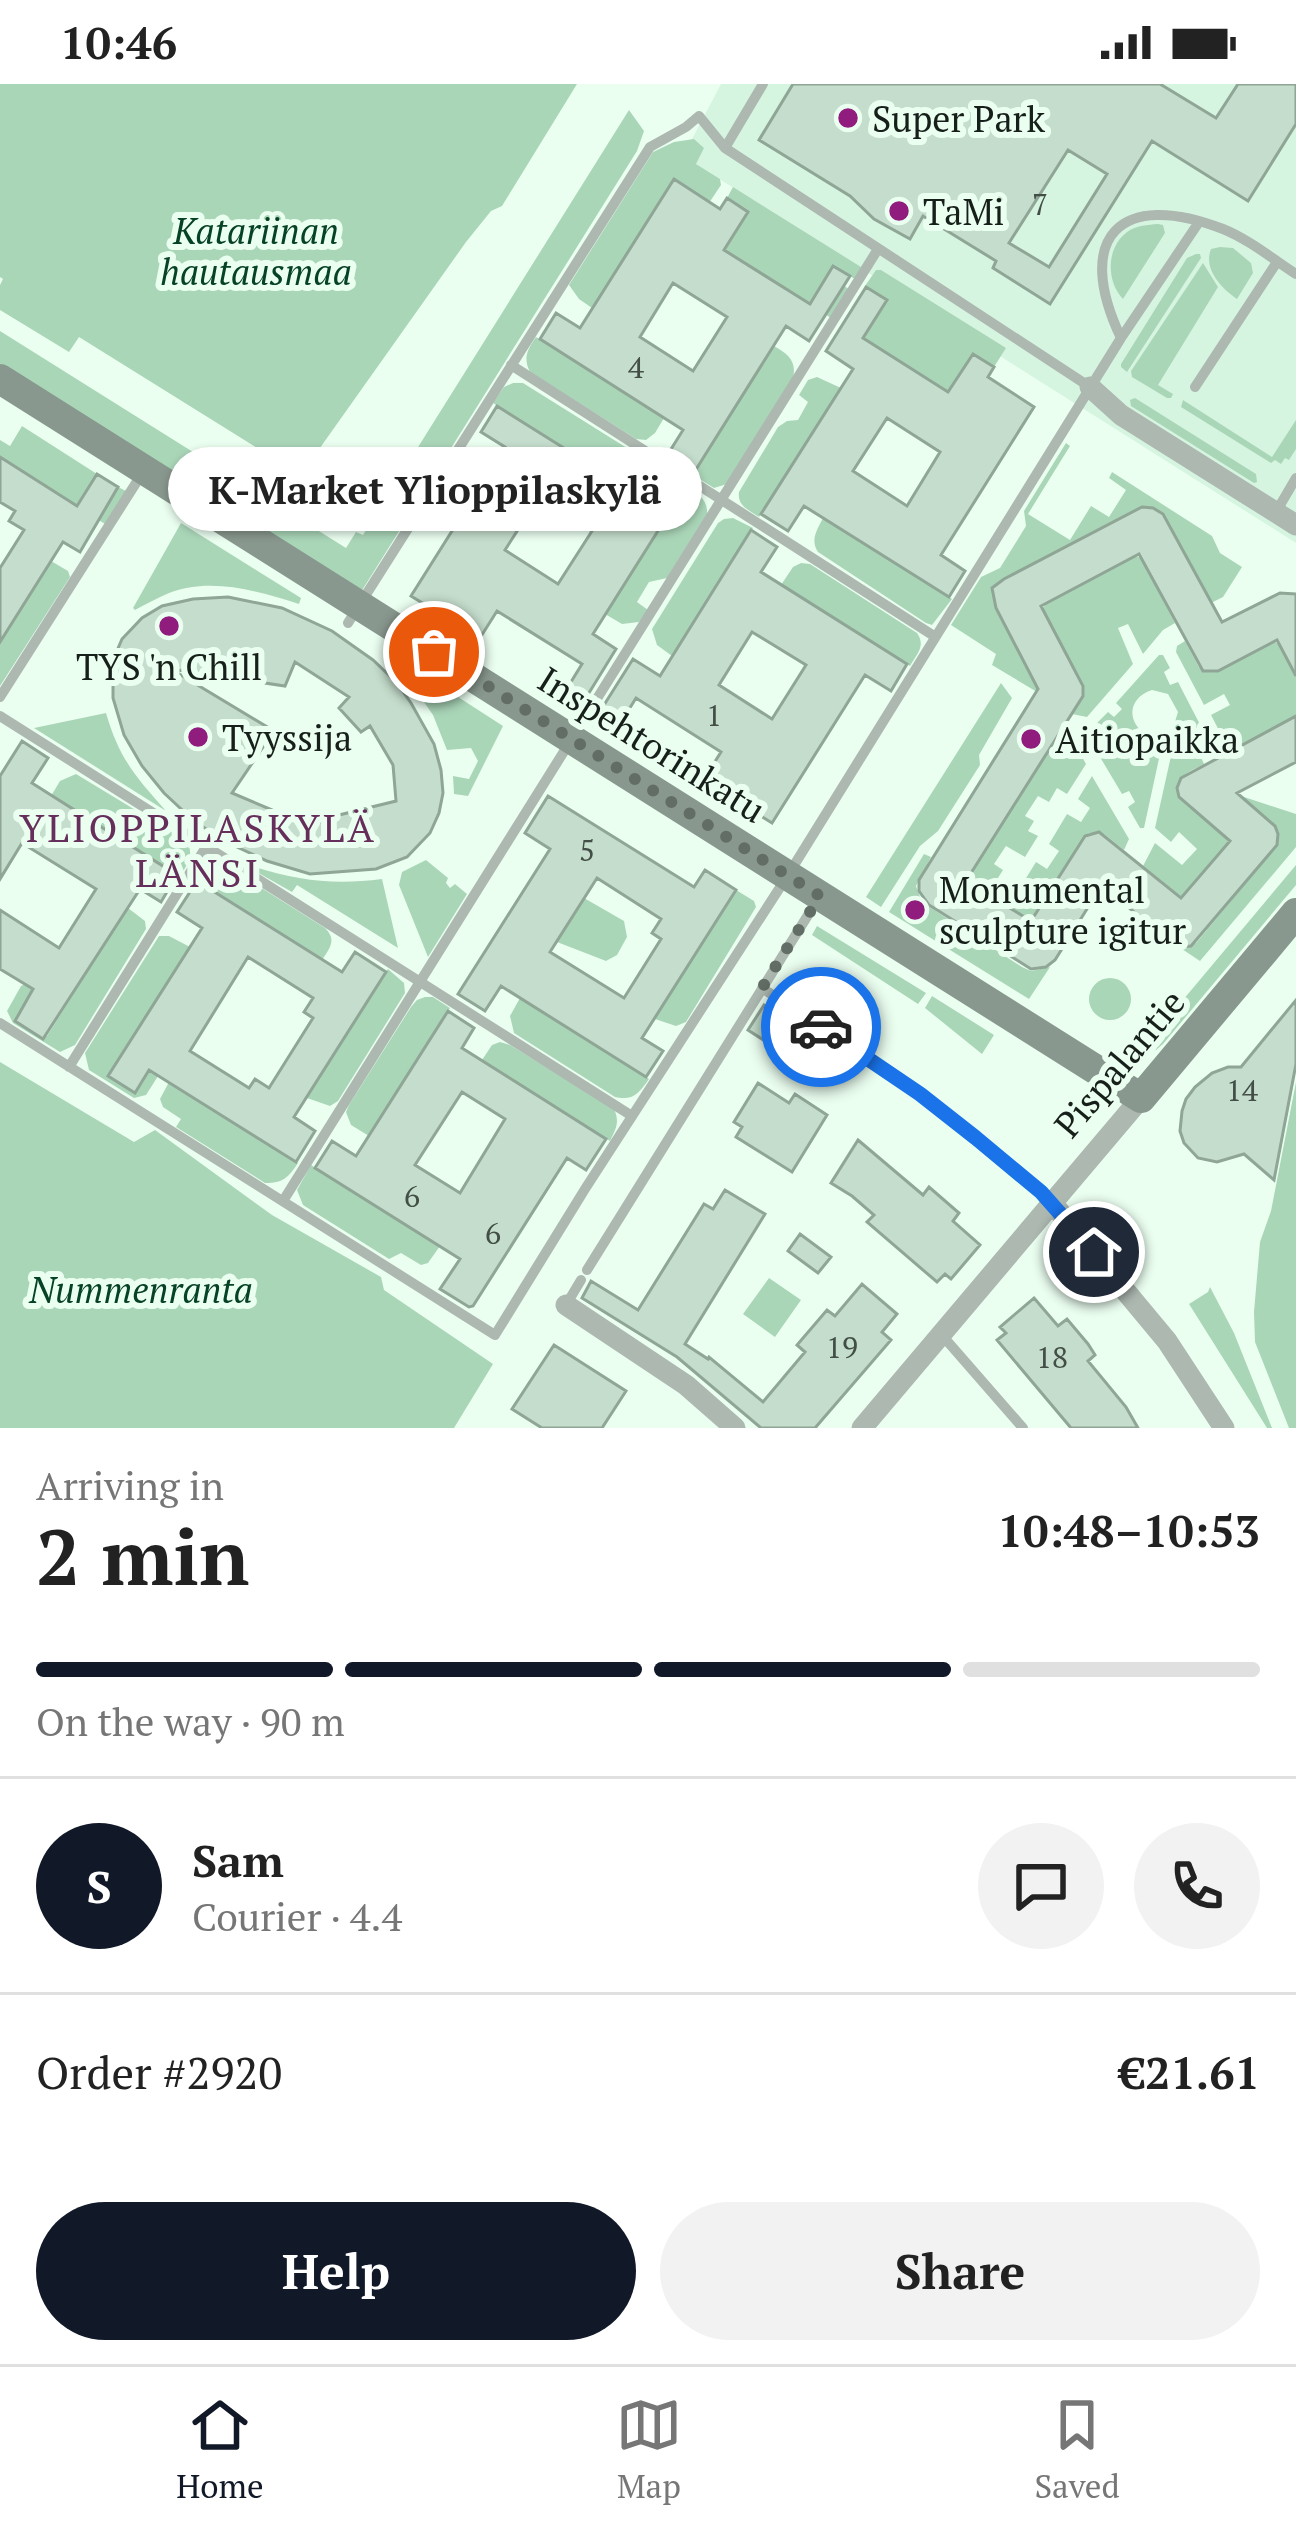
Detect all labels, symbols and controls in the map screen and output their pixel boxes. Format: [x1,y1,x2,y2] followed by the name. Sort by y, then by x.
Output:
[60,12,177,72] text: 10:46
[872,95,1045,142] place label: Super Park
[835,105,861,131] marker: Super Park
[1032,184,1048,224] house number: 7
[923,188,1004,235] place label: TaMi
[886,198,912,224] marker: TaMi
[160,207,352,295] park label: Katariinan hautausmaa
[628,347,644,387] house number: 4
[167,448,701,532] callout: K-Market Ylioppilaskylä
[208,463,662,515] text: K-Market Ylioppilaskylä
[383,601,485,703] pin
[156,613,182,639] marker: TYS 'n Chill
[401,619,467,685] icon: bag
[76,643,262,690] place label: TYS 'n Chill
[530,655,774,833] street label: Inspehtorinkatu
[706,695,722,735] house number: 1
[222,714,352,761] place label: Tyyssija
[1055,716,1239,763] place label: Aitiopaikka
[185,724,211,750] marker: Tyyssija
[1018,726,1044,752] marker: Aitiopaikka
[19,801,377,898] district label: YLIOPPILASKYLÄ LÄNSI
[579,830,595,870] house number: 5
[939,866,1186,954] place label: Monumental sculpture igitur
[902,897,928,923] marker: Monumental sculpture igitur
[761,967,881,1087] courier
[1043,979,1195,1147] street label: Pispalantie
[788,994,854,1060] icon: car
[1226,1070,1258,1110] house number: 14
[404,1176,420,1216] house number: 6
[1043,1201,1145,1303] pin
[485,1213,501,1253] house number: 6
[1061,1219,1127,1285] icon: home
[28,1266,253,1313] park label: Nummenranta
[826,1327,858,1367] house number: 19
[1036,1337,1068,1377] house number: 18
[36,1459,224,1511] text: Arriving in
[998,1500,1260,1560] text: 10:48–10:53
[36,1504,249,1607] text: 2 min
[36,1695,345,1747] text: On the way · 90 m
[978,1823,1104,1949] button: chat
[1134,1823,1260,1949] button: phone
[192,1830,284,1890] text: Sam
[86,1856,112,1916] text: S
[192,1890,402,1942] text: Courier · 4.4
[36,2042,282,2102] text: Order #2920
[1120,2042,1260,2102] text: €21.61
[36,2202,636,2340] button: Help
[660,2202,1260,2340] button: Share
[176,2392,264,2507] tab: Home
[616,2392,682,2507] tab: Map
[1034,2392,1120,2507] tab: Saved

